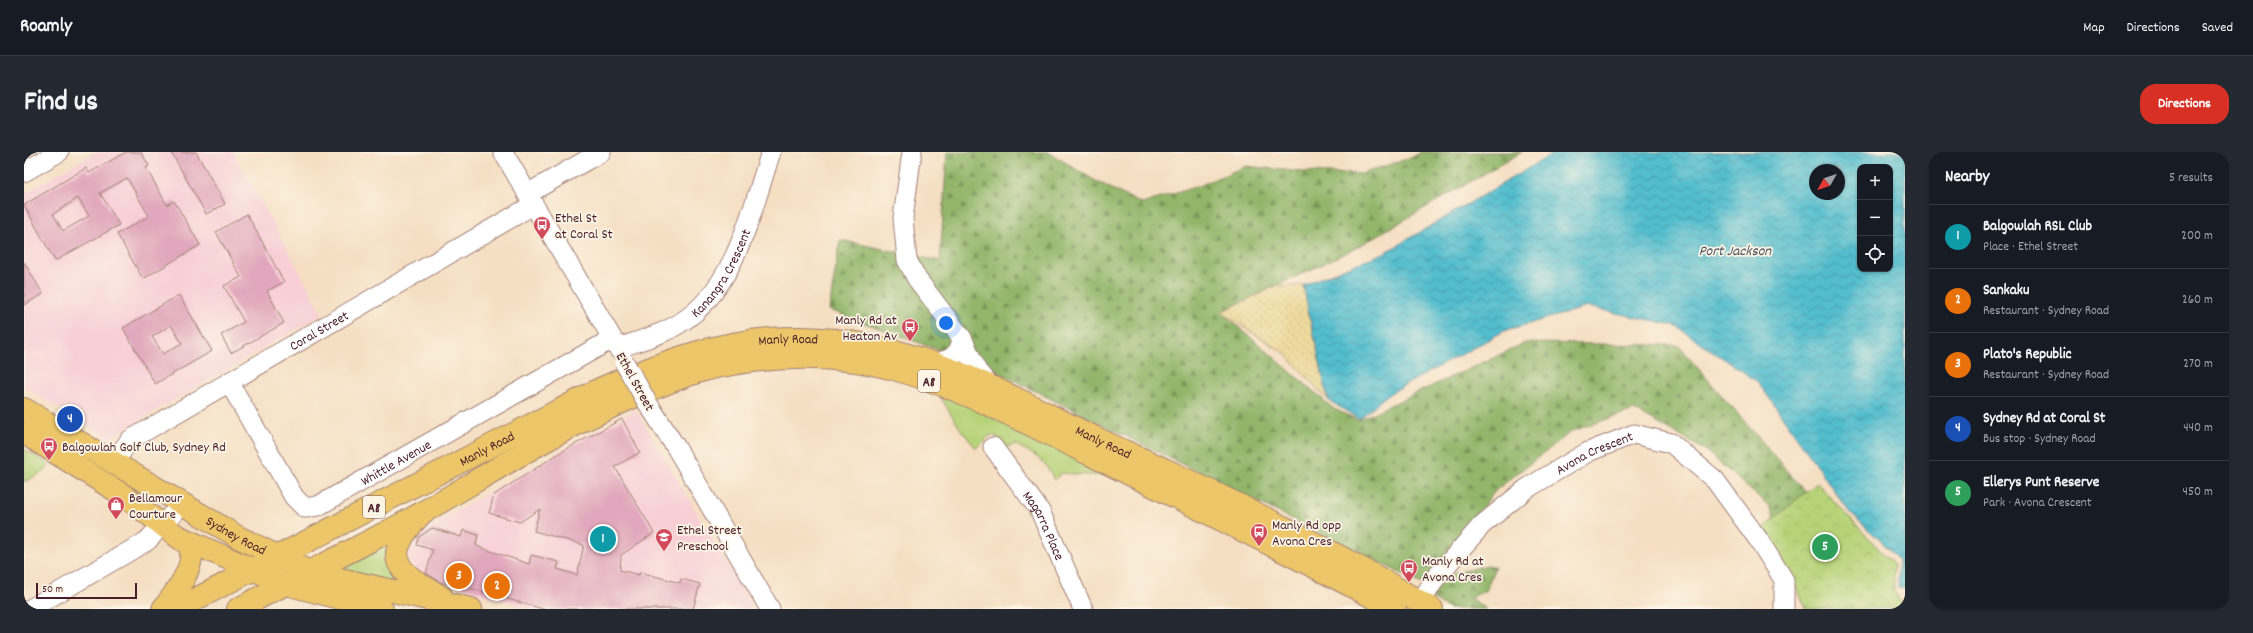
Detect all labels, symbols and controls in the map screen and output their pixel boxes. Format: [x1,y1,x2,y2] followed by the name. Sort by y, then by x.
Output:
[20,14,72,41] text: Roamly
[2083,18,2105,38] text: Map
[2127,18,2180,38] text: Directions
[2202,18,2233,38] text: Saved
[24,84,98,124] text: Find us
[2140,84,2229,124] button: Directions
[1809,164,1845,200] north arrow
[1857,164,1893,272] map controls
[1857,164,1893,200] button: +
[1945,166,1989,190] text: Nearby
[2169,169,2213,188] text: 5 results
[1857,200,1893,236] button: −
[555,209,613,245] place label: Ethel St at Coral St
[532,215,552,240] bus stop icon: Ethel St at Coral St
[1983,216,2092,238] text: Balgowlah RSL Club
[687,227,757,323] street label: Kanangra Crescent
[1957,227,1959,246] text: 1
[2181,227,2213,246] text: 200 m
[1857,236,1893,272] button: locate
[1983,238,2078,257] text: Place · Ethel Street
[1699,241,1772,263] water label: Port Jackson
[1983,280,2029,302] text: Sankaku
[1955,291,1961,310] text: 2
[2182,291,2213,310] text: 260 m
[1983,302,2109,321] text: Restaurant · Sydney Road
[286,307,353,357] street label: Coral Street
[835,311,897,347] place label: Manly Rd at Heaton Av
[936,313,956,333] your location
[900,317,920,342] bus stop icon: Manly Rd at Heaton Av
[757,330,818,352] street label: Manly Road
[1983,344,2071,366] text: Plato's Republic
[610,349,659,415] street label: Ethel Street
[1955,355,1961,374] text: 3
[2183,355,2213,374] text: 270 m
[1983,366,2109,385] text: Restaurant · Sydney Road
[918,370,940,392] road number: A8
[57,404,83,434] pin: 4
[1983,408,2105,430] text: Sydney Rd at Coral St
[1955,419,1961,438] text: 4
[2183,419,2213,438] text: 440 m
[1071,421,1134,465] street label: Manly Road
[456,427,519,472] street label: Manly Road
[1553,427,1636,481] street label: Avona Crescent
[1983,430,2096,449] text: Bus stop · Sydney Road
[39,436,59,461] bus stop icon: Balgowlah Golf Club, Sydney Rd
[357,436,436,492] street label: Whittle Avenue
[62,438,226,458] place label: Balgowlah Golf Club, Sydney Rd
[1983,472,2099,494] text: Ellerys Punt Reserve
[1955,483,1961,502] text: 5
[2183,483,2213,502] text: 450 m
[1017,487,1068,564] street label: Magarra Place
[129,489,183,525] place label: Bellamour Courture
[1983,494,2092,513] text: Park · Avona Crescent
[106,495,126,520] shop icon: Bellamour Courture
[363,496,385,518] road number: A8
[201,512,269,561] street label: Sydney Road
[1272,516,1341,552] place label: Manly Rd opp Avona Cres
[677,521,742,557] place label: Ethel Street Preschool
[1249,522,1269,547] bus stop icon: Manly Rd opp Avona Cres
[590,524,616,554] pin: 1
[654,527,674,552] school or university icon: Ethel Street Preschool
[1812,532,1838,562] pin: 5
[1422,552,1484,588] place label: Manly Rd at Avona Cres
[1399,558,1419,583] bus stop icon: Manly Rd at Avona Cres
[446,561,472,591] pin: 3
[484,571,510,601] pin: 2
[36,581,137,600] scale bar
[42,582,63,598] text: 50 m

